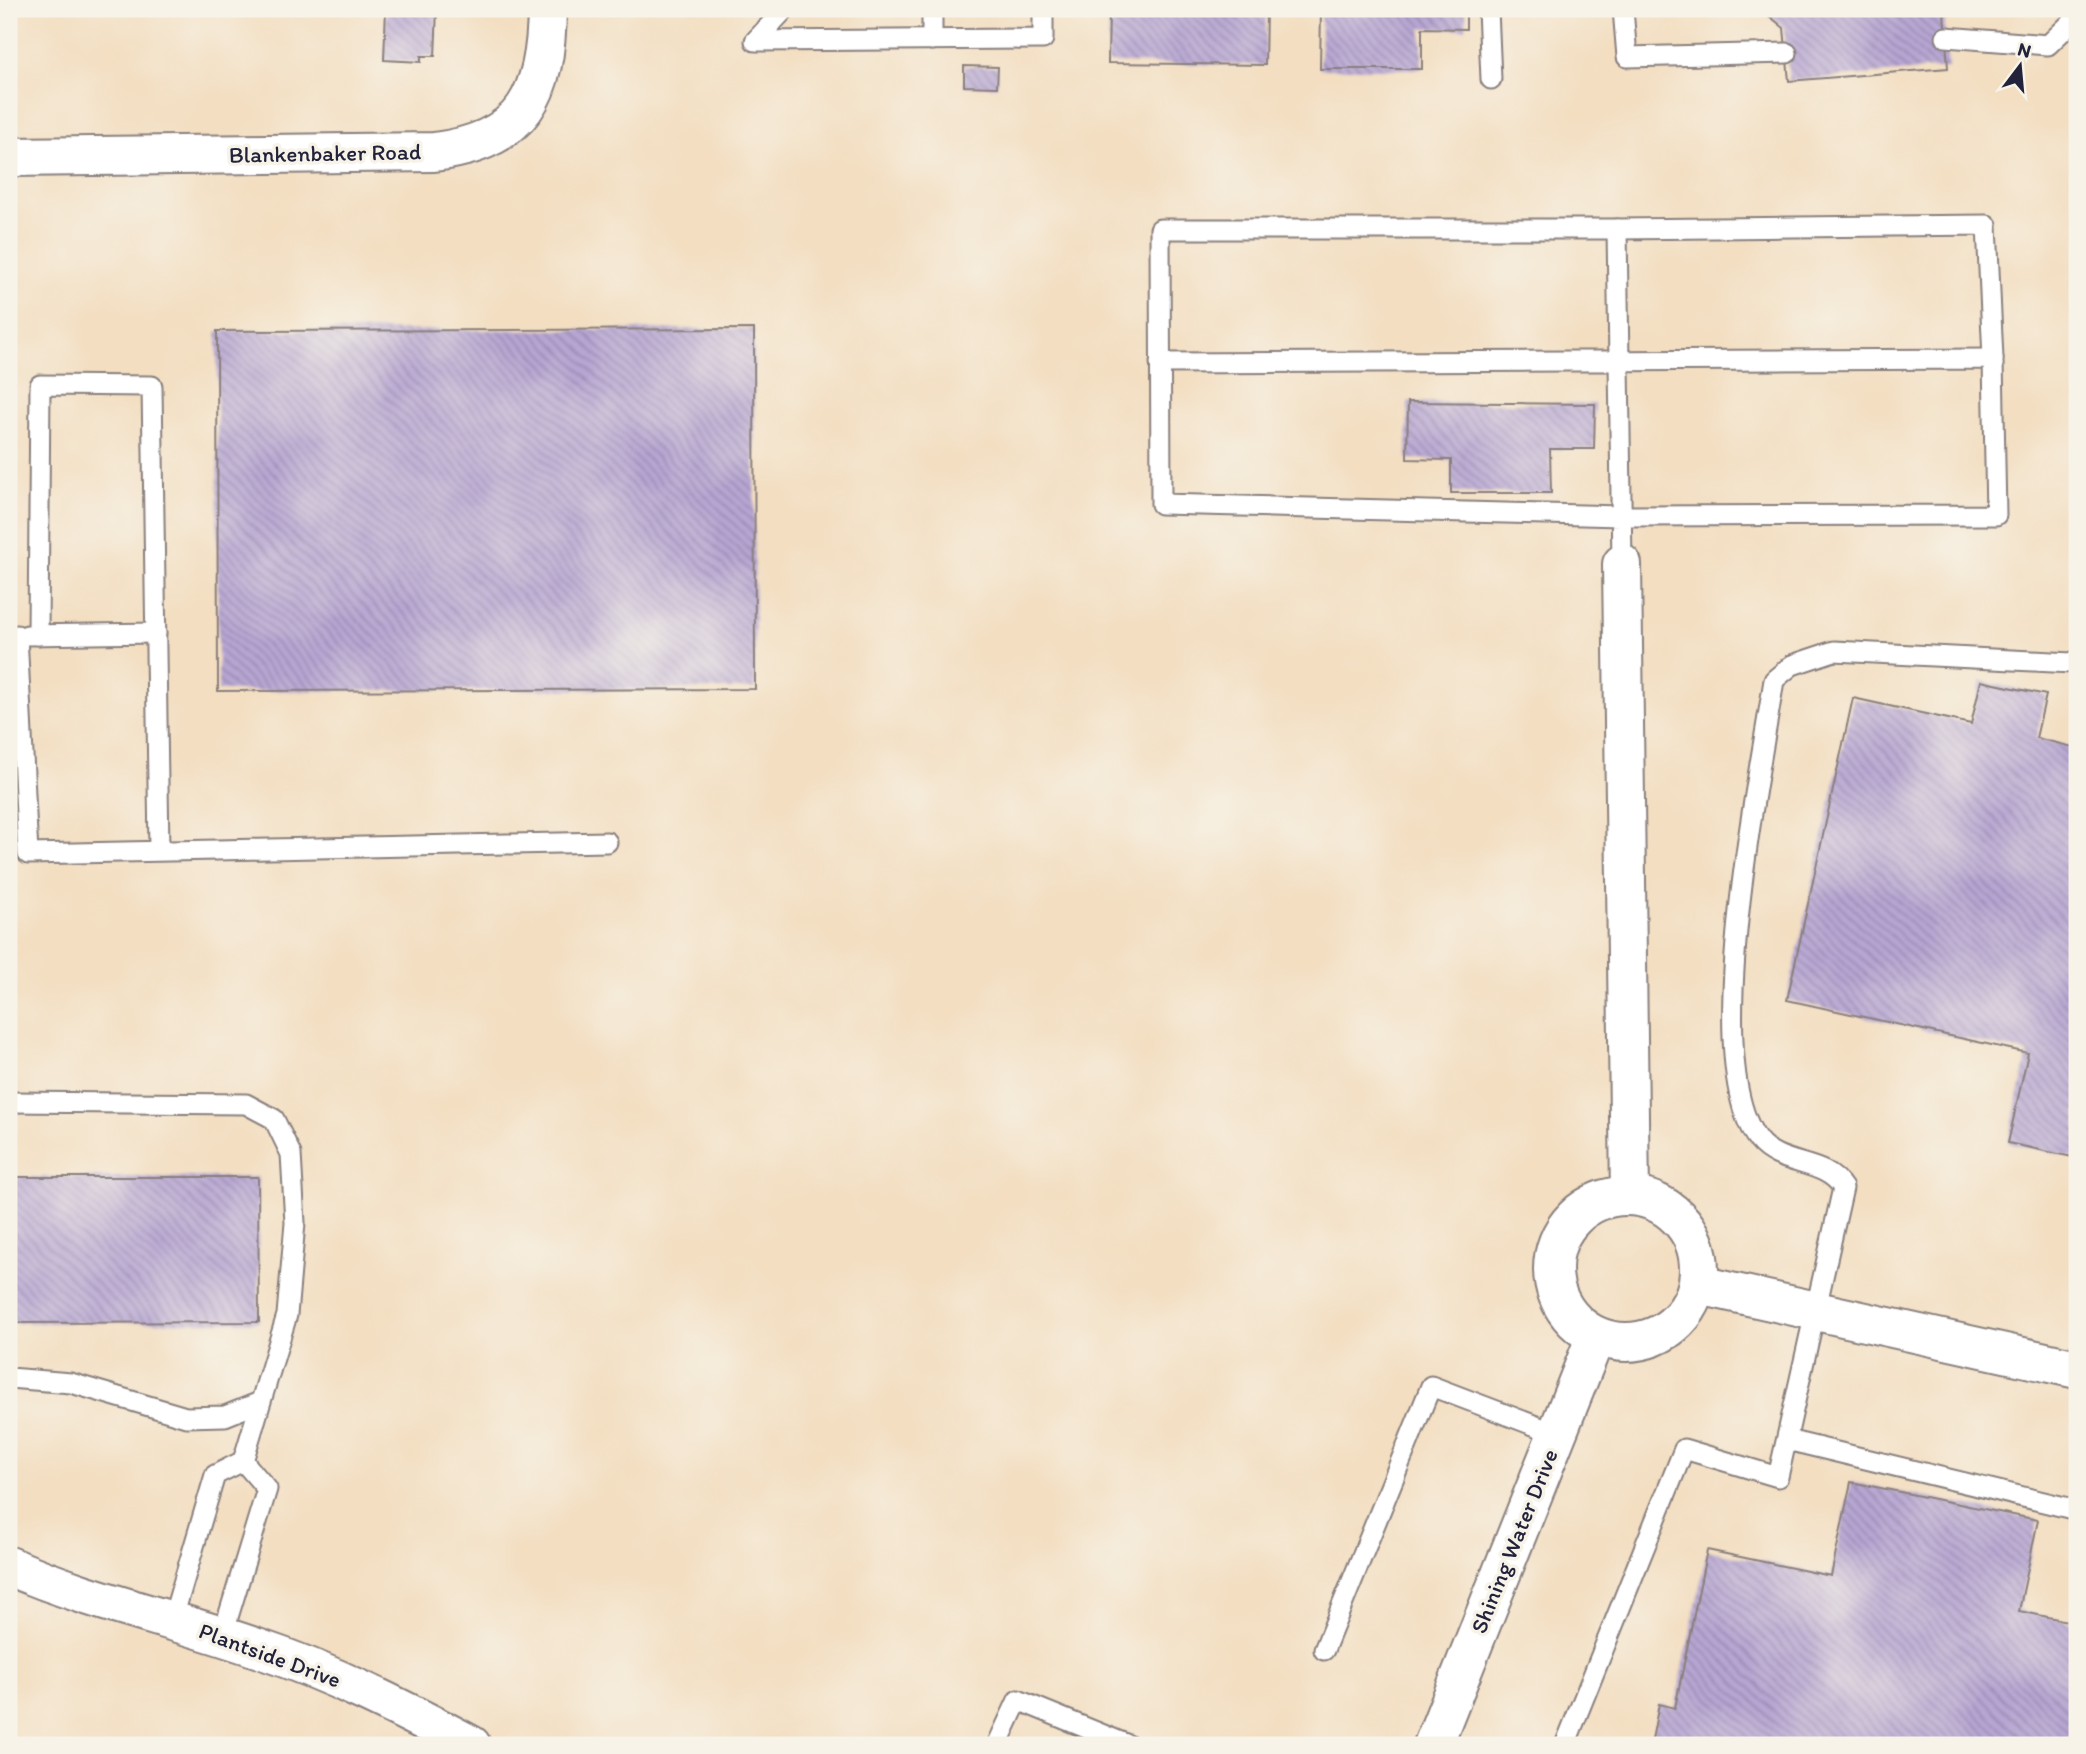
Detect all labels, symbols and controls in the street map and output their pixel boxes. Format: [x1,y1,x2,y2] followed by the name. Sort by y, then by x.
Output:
[1984,32,2054,102] north arrow
[2015,37,2034,63] text: N
[229,137,421,169] street label: Blankenbaker Road
[1464,1445,1564,1637] street label: Shining Water Drive
[195,1616,345,1694] street label: Plantside Drive

